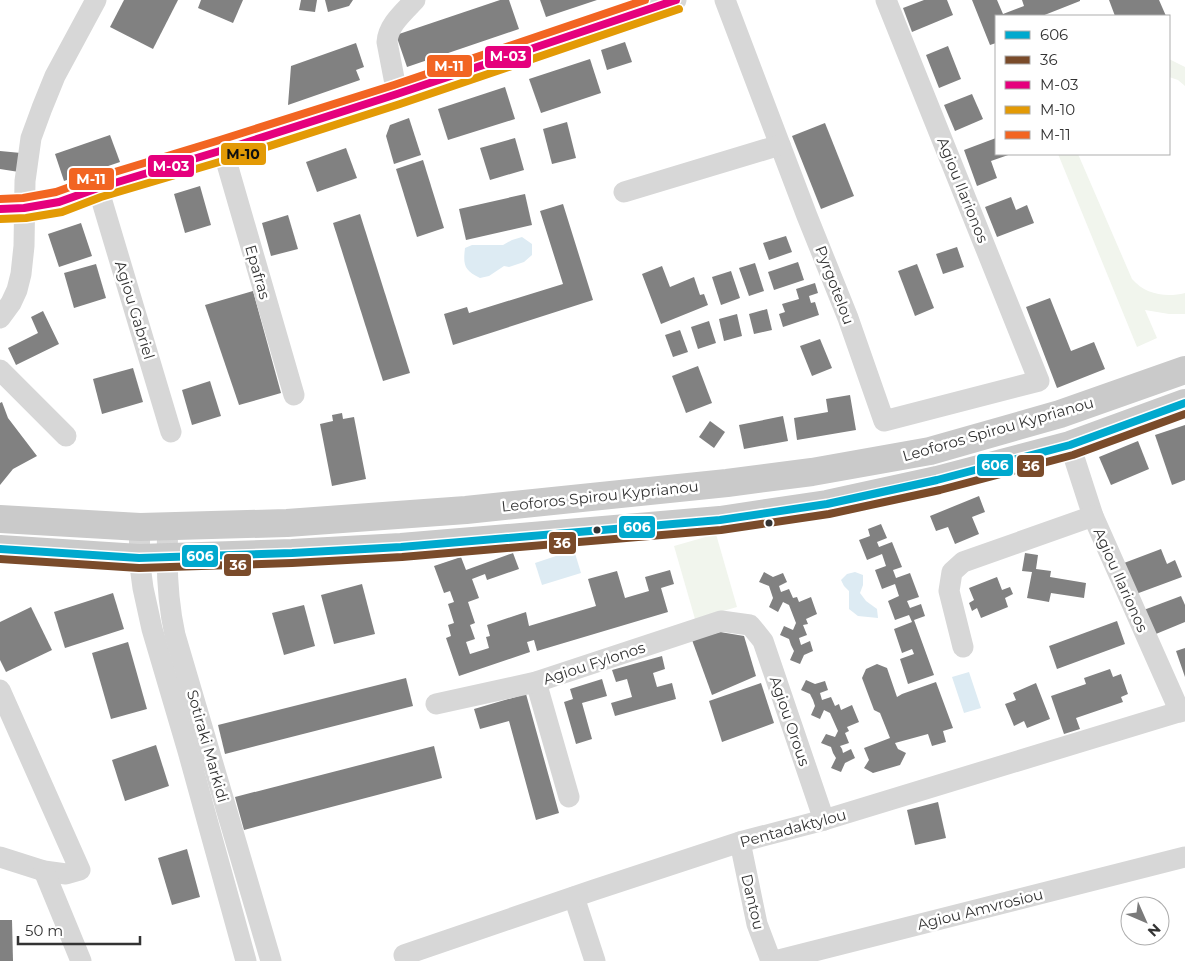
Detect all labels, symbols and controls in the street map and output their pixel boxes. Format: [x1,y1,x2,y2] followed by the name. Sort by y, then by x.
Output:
[995,15,1170,155] legend
[1040,25,1068,44] text: 606
[484,45,532,69] line badge: M-03
[490,47,526,65] text: M-03
[1040,50,1058,69] text: 36
[426,54,473,78] line badge: M-11
[434,57,464,75] text: M-11
[1040,75,1078,94] text: M-03
[1040,100,1075,119] text: M-10
[1040,125,1071,144] text: M-11
[933,135,993,245] street label: Agiou Ilarionos
[220,142,267,166] line badge: M-10
[226,145,260,163] text: M-10
[147,154,195,178] line badge: M-03
[153,157,189,175] text: M-03
[68,167,115,191] line badge: M-11
[76,170,106,188] text: M-11
[241,243,275,301] street label: Epafras
[811,243,859,327] street label: Pyrgotelou
[111,258,159,362] street label: Agiou Gabriel
[900,393,1096,465] street label: Leoforos Spirou Kyprianou
[976,453,1014,477] line badge: 606
[1016,454,1045,478] line badge: 36
[981,456,1009,474] text: 606
[1021,457,1040,475] text: 36
[501,476,699,516] street label: Leoforos Spirou Kyprianou
[618,515,656,539] line badge: 606
[623,518,651,536] text: 606
[764,518,774,528] unlabelled marker
[592,525,602,535] unlabelled marker
[1090,525,1152,635] street label: Agiou Ilarionos
[548,531,577,555] line badge: 36
[552,534,571,552] text: 36
[181,544,219,568] line badge: 606
[186,547,214,565] text: 606
[223,553,252,577] line badge: 36
[228,556,247,574] text: 36
[540,638,648,688] street label: Agiou Fylonos
[766,674,814,768] street label: Agiou Orous
[183,688,233,804] street label: Sotiraki Markidi
[738,805,848,851] street label: Pentadaktylou
[737,872,769,932] street label: Dantou
[915,884,1045,934] street label: Agiou Amvrosiou
[1120,896,1170,946] north arrow
[18,914,140,946] scale bar
[1144,920,1165,941] text: N
[25,921,63,940] text: 50 m

